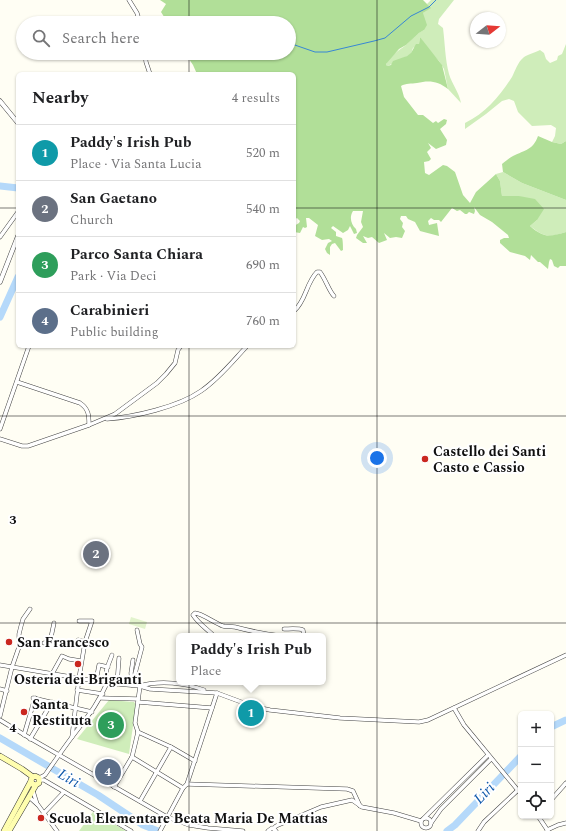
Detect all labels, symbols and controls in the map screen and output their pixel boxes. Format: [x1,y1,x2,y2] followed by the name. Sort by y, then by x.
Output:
[470,12,506,48] north arrow
[16,16,296,60] search box
[30,27,52,49] icon: search
[62,27,140,50] text: Search here
[32,85,88,111] text: Nearby
[232,88,280,108] text: 4 results
[70,131,191,154] text: Paddy's Irish Pub
[41,143,49,163] text: 1
[246,143,280,163] text: 520 m
[70,154,202,174] text: Place · Via Santa Lucia
[70,187,157,210] text: San Gaetano
[41,199,49,219] text: 2
[246,199,280,219] text: 540 m
[70,210,113,230] text: Church
[70,243,203,266] text: Parco Santa Chiara
[41,255,49,275] text: 3
[246,255,280,275] text: 690 m
[70,266,157,286] text: Park · Via Deci
[70,299,149,322] text: Carabinieri
[41,311,49,331] text: 4
[246,311,280,331] text: 760 m
[70,322,159,342] text: Public building
[433,441,546,478] place label: Castello dei Santi Casto e Cassio
[367,448,387,468] your location
[420,454,430,464] marker: Castello dei Santi Casto e Cassio
[9,510,17,530] text: 3
[83,539,109,569] pin: 2
[17,632,109,653] place label: San Francesco
[176,633,326,685] popup
[4,637,14,647] marker: San Francesco
[190,638,312,661] text: Paddy's Irish Pub
[73,659,83,669] marker: Osteria dei Briganti
[190,661,221,681] text: Place
[14,669,142,690] place label: Osteria dei Briganti
[32,694,92,731] place label: Santa Restituta
[238,698,264,728] pin: 1
[19,707,29,717] marker: Santa Restituta
[98,710,124,740] pin: 3
[518,711,554,819] map controls
[518,711,554,747] button: +
[9,718,17,738] text: 4
[518,747,554,783] button: −
[95,757,121,787] pin: 4
[53,763,84,794] water label: Liri
[468,777,500,809] water label: Liri
[518,783,554,819] button: locate
[49,808,328,829] place label: Scuola Elementare Beata Maria De Mattias
[36,813,46,823] marker: Scuola Elementare Beata Maria De Mattias

